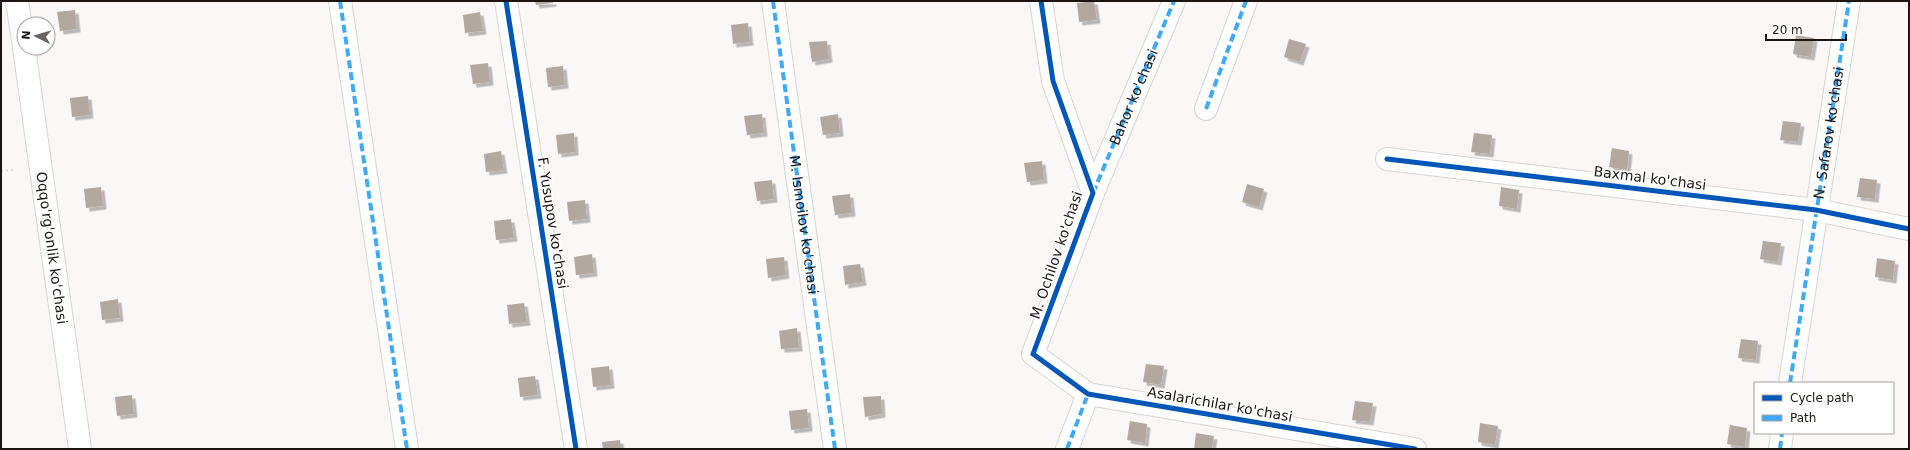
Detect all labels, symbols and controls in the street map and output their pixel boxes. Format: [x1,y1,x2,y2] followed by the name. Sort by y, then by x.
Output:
[16,16,56,56] north arrow
[1766,16,1846,42] scale bar
[1772,23,1803,37] text: 20 m
[20,30,33,40] text: N
[1106,47,1161,147] street label: Bahor ko'chasi
[1811,66,1847,200] street label: N. Safarov ko'chasi
[786,154,822,295] street label: M. Ismoilov ko'chasi
[535,156,571,290] street label: F. Yusupov ko'chasi
[1593,163,1707,193] street label: Baxmal ko'chasi
[33,171,70,325] street label: Oqqo'rg'onlik ko'chasi
[1027,189,1085,321] street label: M. Ochilov ko'chasi
[1754,382,1894,434] legend
[1146,383,1294,425] street label: Asalarichilar ko'chasi
[1790,391,1854,405] text: Cycle path
[1790,411,1816,425] text: Path

